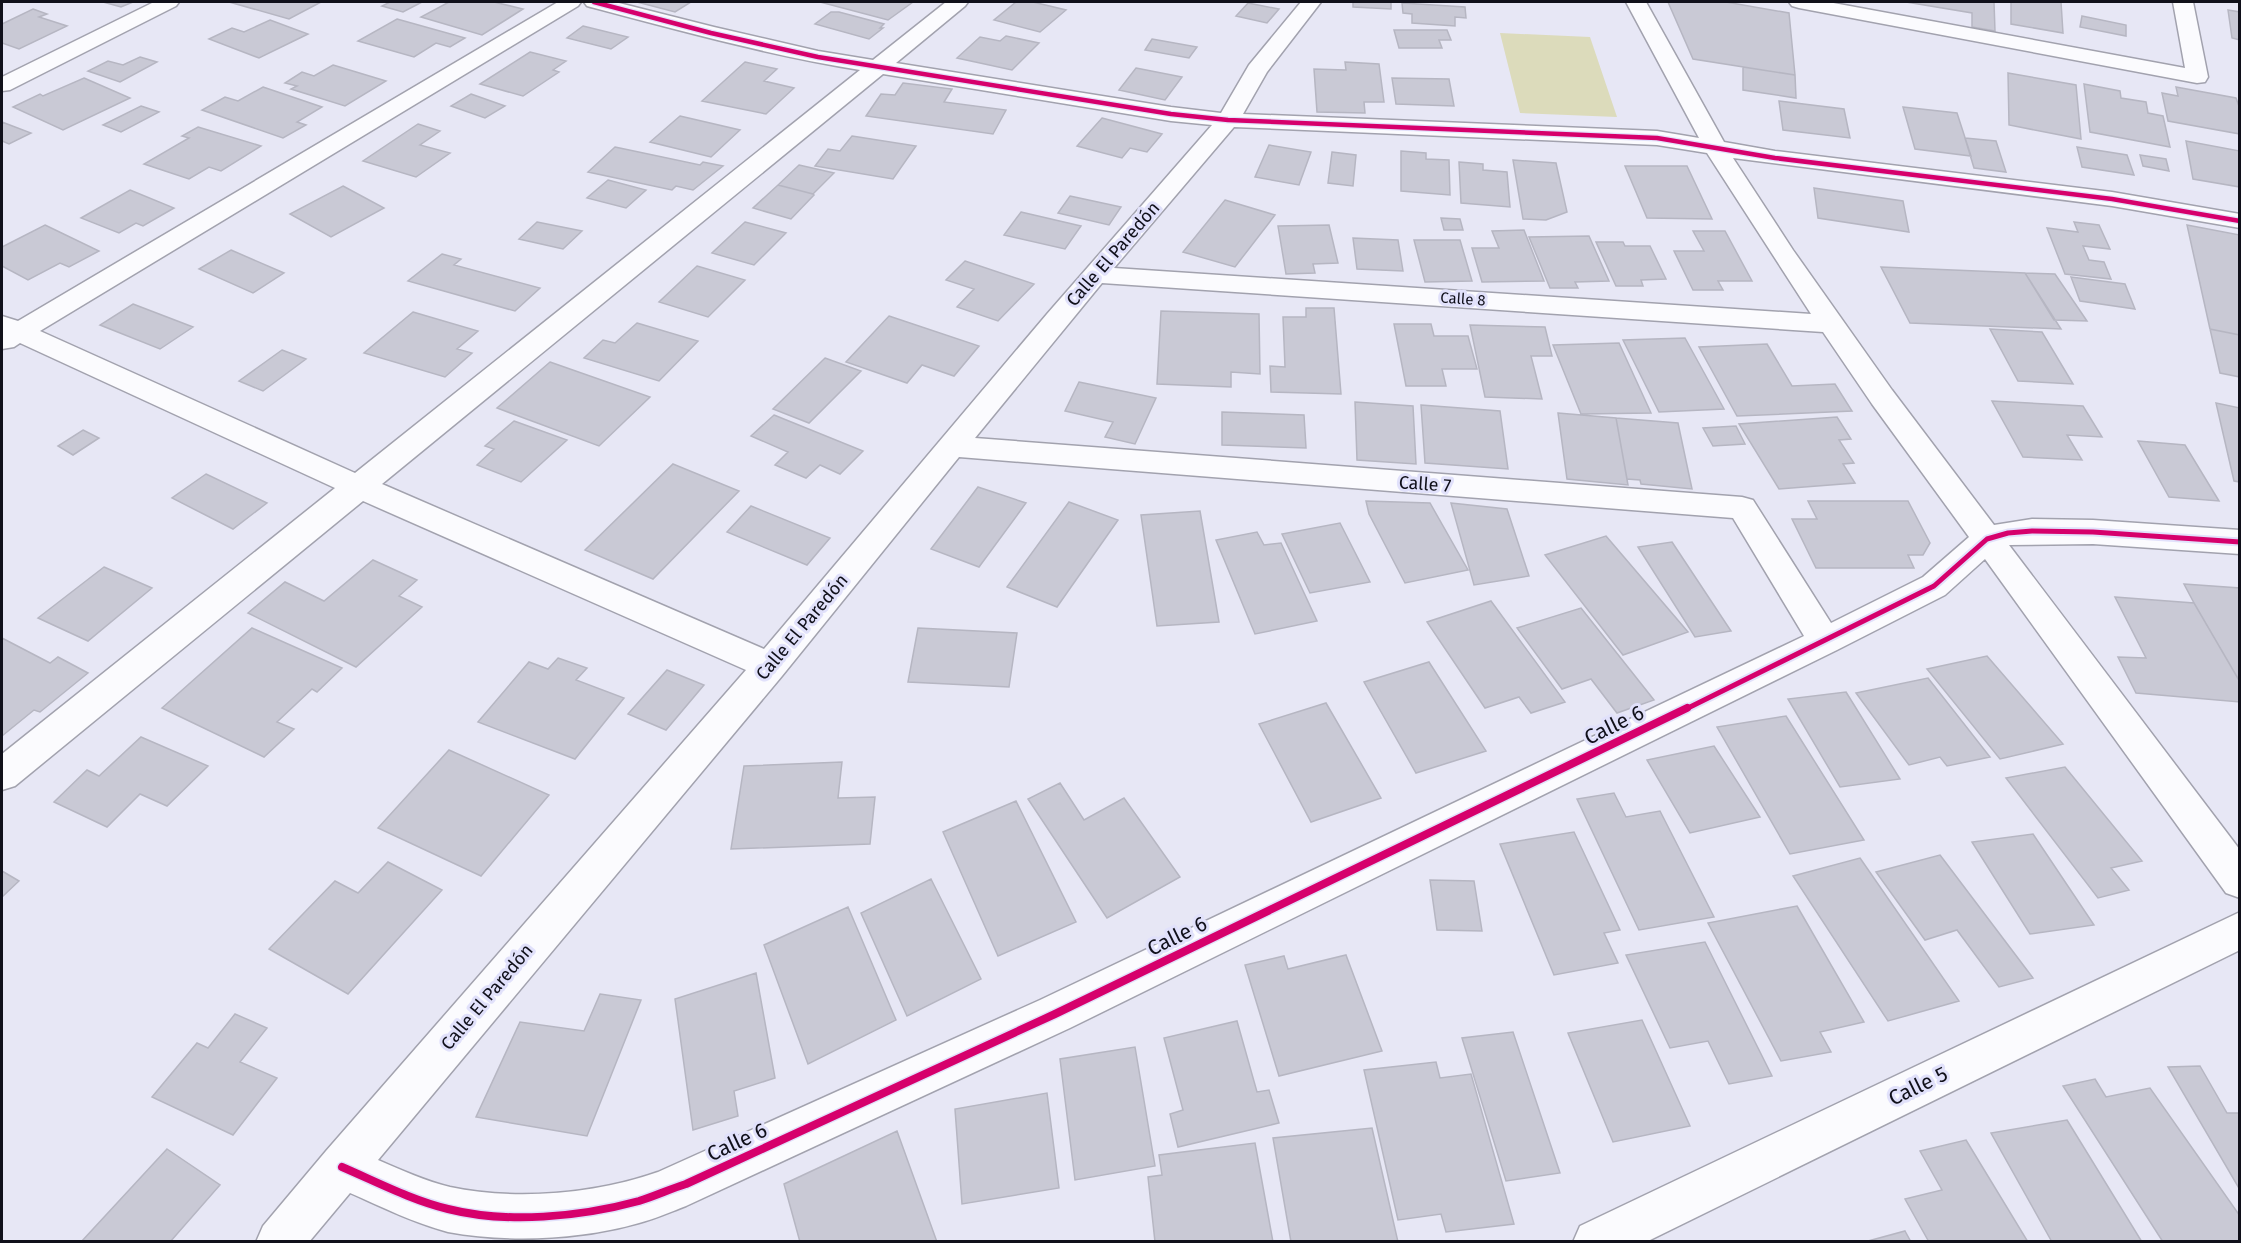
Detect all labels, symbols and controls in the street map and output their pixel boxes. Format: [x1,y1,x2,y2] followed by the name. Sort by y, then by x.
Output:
[1062,197,1164,311] street label: Calle El Paredón
[1440,288,1486,310] street label: Calle 8
[1398,471,1452,497] street label: Calle 7
[751,570,853,684] street label: Calle El Paredón
[1580,699,1648,751] street label: Calle 6
[1143,910,1211,962] street label: Calle 6
[436,940,538,1054] street label: Calle El Paredón
[1884,1061,1952,1111] street label: Calle 5
[703,1117,771,1167] street label: Calle 6

